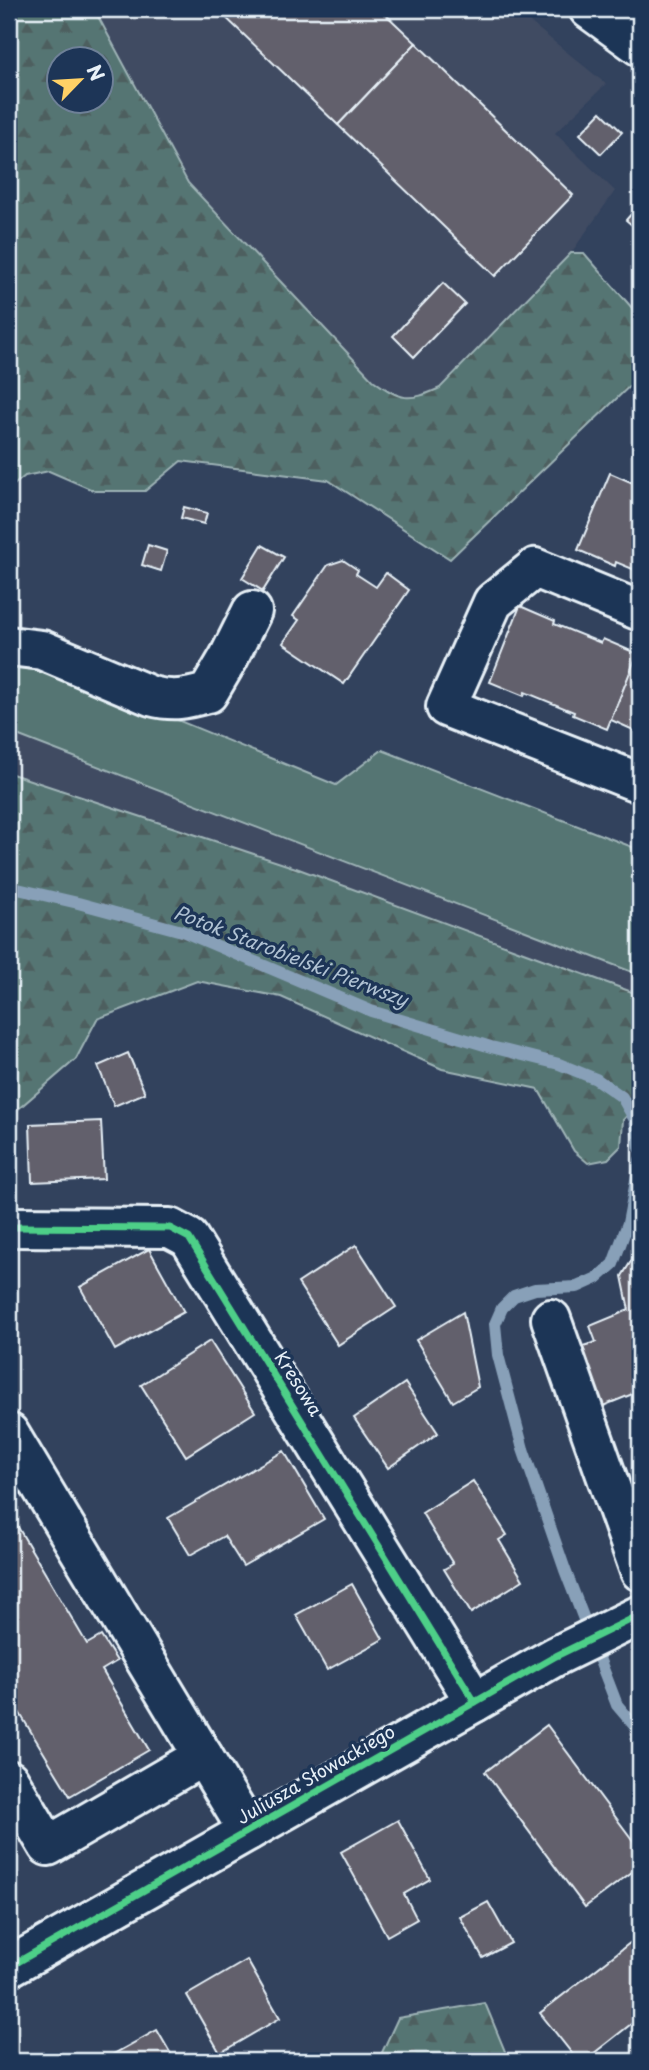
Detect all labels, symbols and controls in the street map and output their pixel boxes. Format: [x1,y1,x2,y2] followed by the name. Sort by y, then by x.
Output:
[46,46,116,116] north arrow
[80,60,112,85] text: N
[170,897,414,1013] water label: Potok Starobielski Pierwszy
[269,1346,330,1422] street label: Kresowa
[231,1717,400,1830] street label: Juliusza Słowackiego

